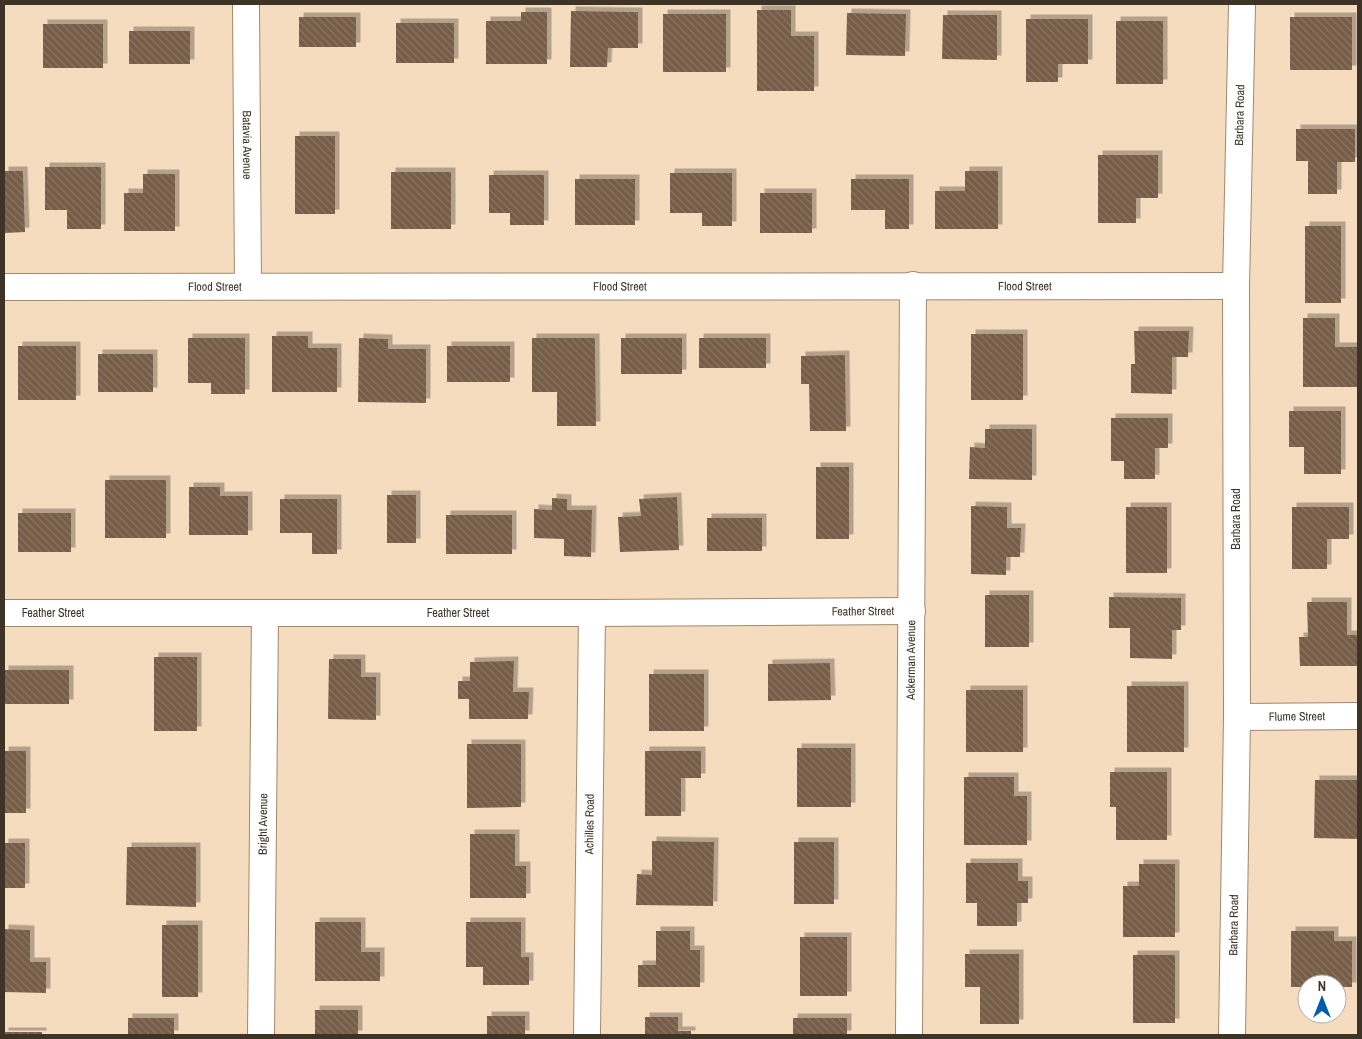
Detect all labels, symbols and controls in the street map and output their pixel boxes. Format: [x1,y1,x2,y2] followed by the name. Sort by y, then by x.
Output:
[1231,84,1248,146] street label: Barbara Road
[239,110,255,180] street label: Batavia Avenue
[593,278,647,295] street label: Flood Street
[998,278,1052,294] street label: Flood Street
[188,279,242,295] street label: Flood Street
[1228,488,1244,550] street label: Barbara Road
[832,603,895,620] street label: Feather Street
[22,605,85,621] street label: Feather Street
[427,605,490,621] street label: Feather Street
[903,620,919,701] street label: Ackerman Avenue
[1269,708,1326,725] street label: Flume Street
[255,793,271,855] street label: Bright Avenue
[581,794,598,856] street label: Achilles Road
[1225,894,1242,956] street label: Barbara Road
[1297,974,1347,1024] north arrow
[1318,977,1326,995] text: N

